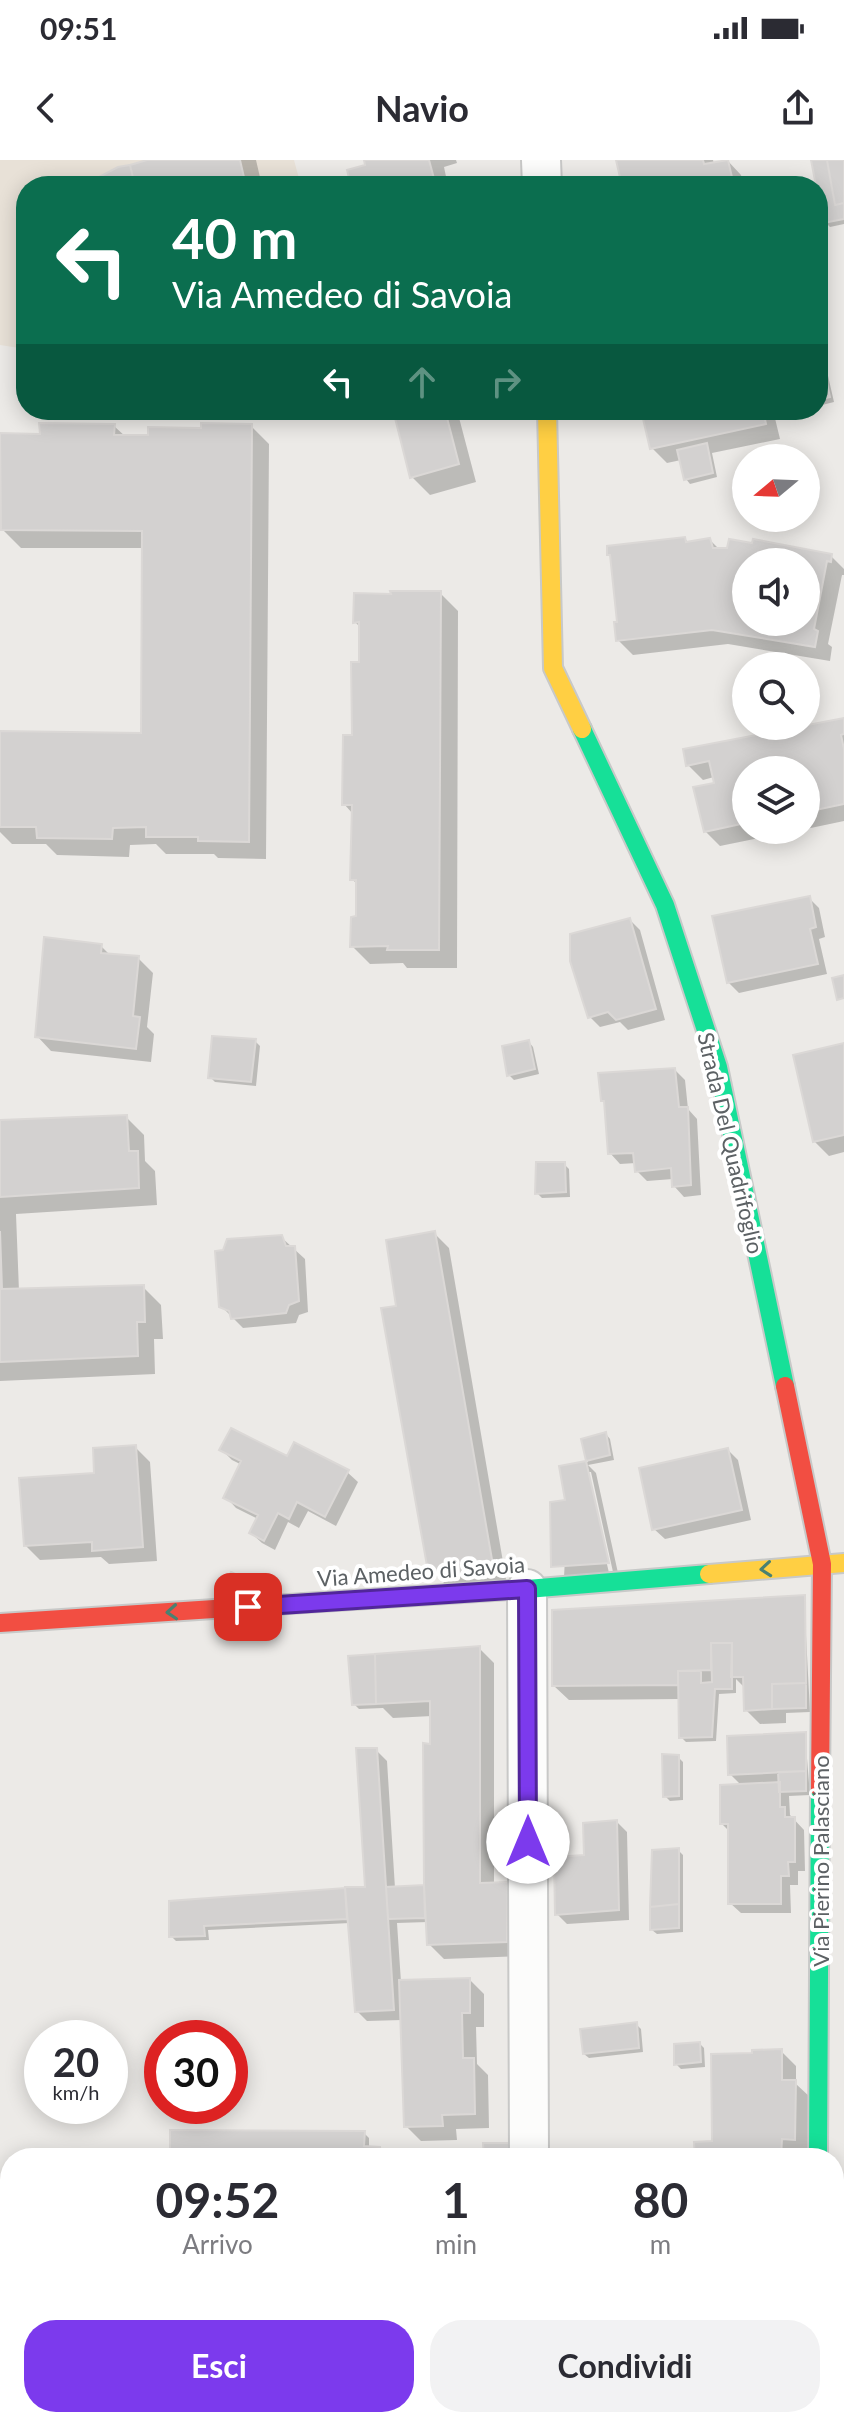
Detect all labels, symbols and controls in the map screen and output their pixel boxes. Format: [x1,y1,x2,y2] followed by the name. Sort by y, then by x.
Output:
[40,10,117,46] text: 09:51
[24,86,68,130] icon: back
[375,86,469,130] text: Navio
[776,86,820,130] icon: share
[172,204,297,271] text: 40 m
[40,208,144,312] icon: left
[172,272,512,316] text: Via Amedeo di Savoia
[316,360,360,404] icon: left
[400,360,444,404] icon: ahead
[484,360,528,404] icon: right
[732,444,820,532] north arrow
[732,444,820,844] map controls
[732,548,820,636] button: sound
[732,652,820,740] button: search
[732,756,820,844] button: layers
[692,1030,770,1256] street label: Strada Del Quadrifoglio
[316,1550,526,1592] street label: Via Amedeo di Savoia
[759,1560,772,1577] one-way arrow
[214,1573,282,1641] pin
[226,1585,270,1629] icon: arrive
[165,1603,178,1620] one-way arrow
[807,1755,834,1967] street label: Via Pierino Palasciano
[486,1800,570,1884] position arrow
[144,2020,248,2124] speed limit sign: 30
[53,2038,99,2086] text: 20
[53,2080,99,2104] text: km/h
[156,2171,279,2228] text: 09:52
[442,2171,470,2228] text: 1
[633,2171,688,2228] text: 80
[182,2228,253,2260] text: Arrivo
[435,2228,477,2260] text: min
[650,2228,671,2260] text: m
[24,2320,414,2412] button: Esci
[430,2320,820,2412] button: Condividi

